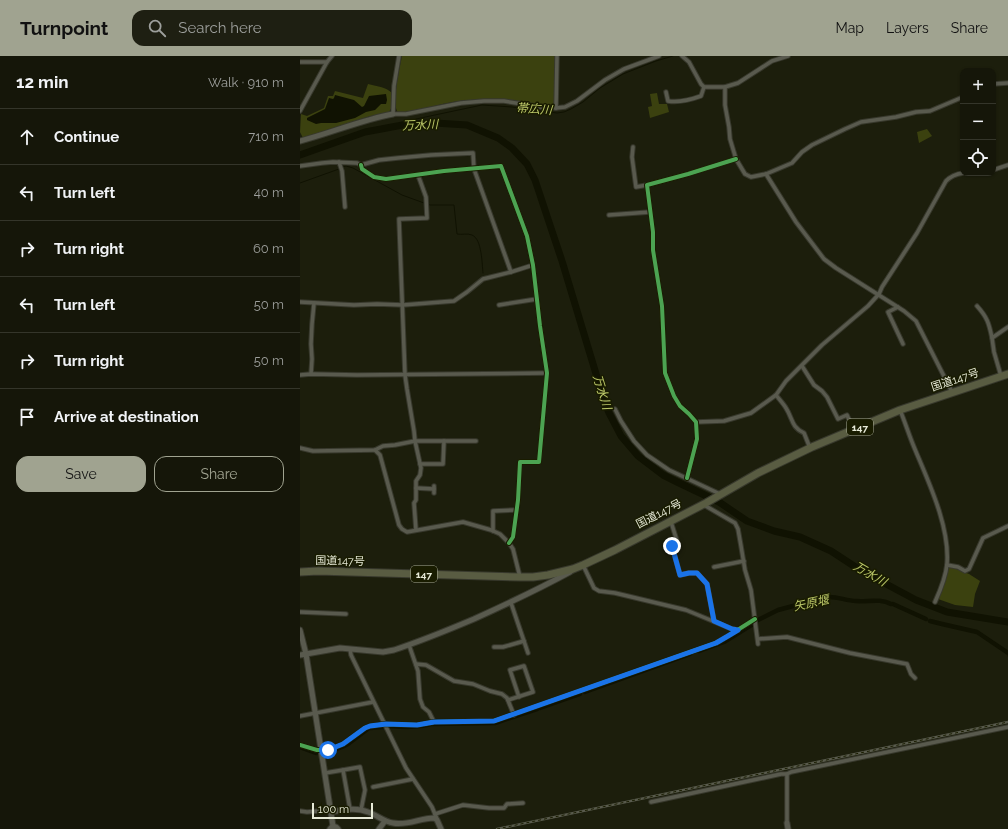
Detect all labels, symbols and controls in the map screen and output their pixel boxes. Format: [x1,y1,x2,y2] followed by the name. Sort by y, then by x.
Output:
[132,10,412,46] search box
[20,17,108,39] text: Turnpoint
[146,17,168,39] icon: search
[178,19,262,37] text: Search here
[836,20,864,36] text: Map
[886,20,929,36] text: Layers
[951,20,988,36] text: Share
[960,68,996,176] map controls
[960,68,996,104] button: +
[16,72,69,92] text: 12 min
[208,75,284,90] text: Walk · 910 m
[516,101,554,117] water label: 帯広川
[960,104,996,140] button: −
[402,117,440,133] water label: 万水川
[16,126,38,148] icon: ahead
[54,128,119,146] text: Continue
[248,129,284,144] text: 710 m
[960,140,996,176] button: locate
[16,182,38,204] icon: left
[54,184,115,202] text: Turn left
[254,185,284,200] text: 40 m
[16,238,38,260] icon: right
[54,240,124,258] text: Turn right
[253,241,284,256] text: 60 m
[16,294,38,316] icon: left
[54,296,115,314] text: Turn left
[254,297,284,312] text: 50 m
[16,350,38,372] icon: right
[54,352,124,370] text: Turn right
[254,353,284,368] text: 50 m
[929,366,981,394] street label: 国道147号
[590,373,615,413] water label: 万水川
[16,406,38,428] icon: arrive
[54,408,199,426] text: Arrive at destination
[847,419,873,435] road number: 147
[16,456,146,492] button: Save
[154,456,284,492] button: Share
[634,497,684,531] street label: 国道147号
[663,537,681,555] route end
[315,554,365,568] street label: 国道147号
[851,559,891,590] water label: 万水川
[411,566,437,582] road number: 147
[792,592,832,614] water label: 矢原堰
[319,741,337,759] route start
[312,801,373,820] scale bar
[318,803,349,816] text: 100 m

